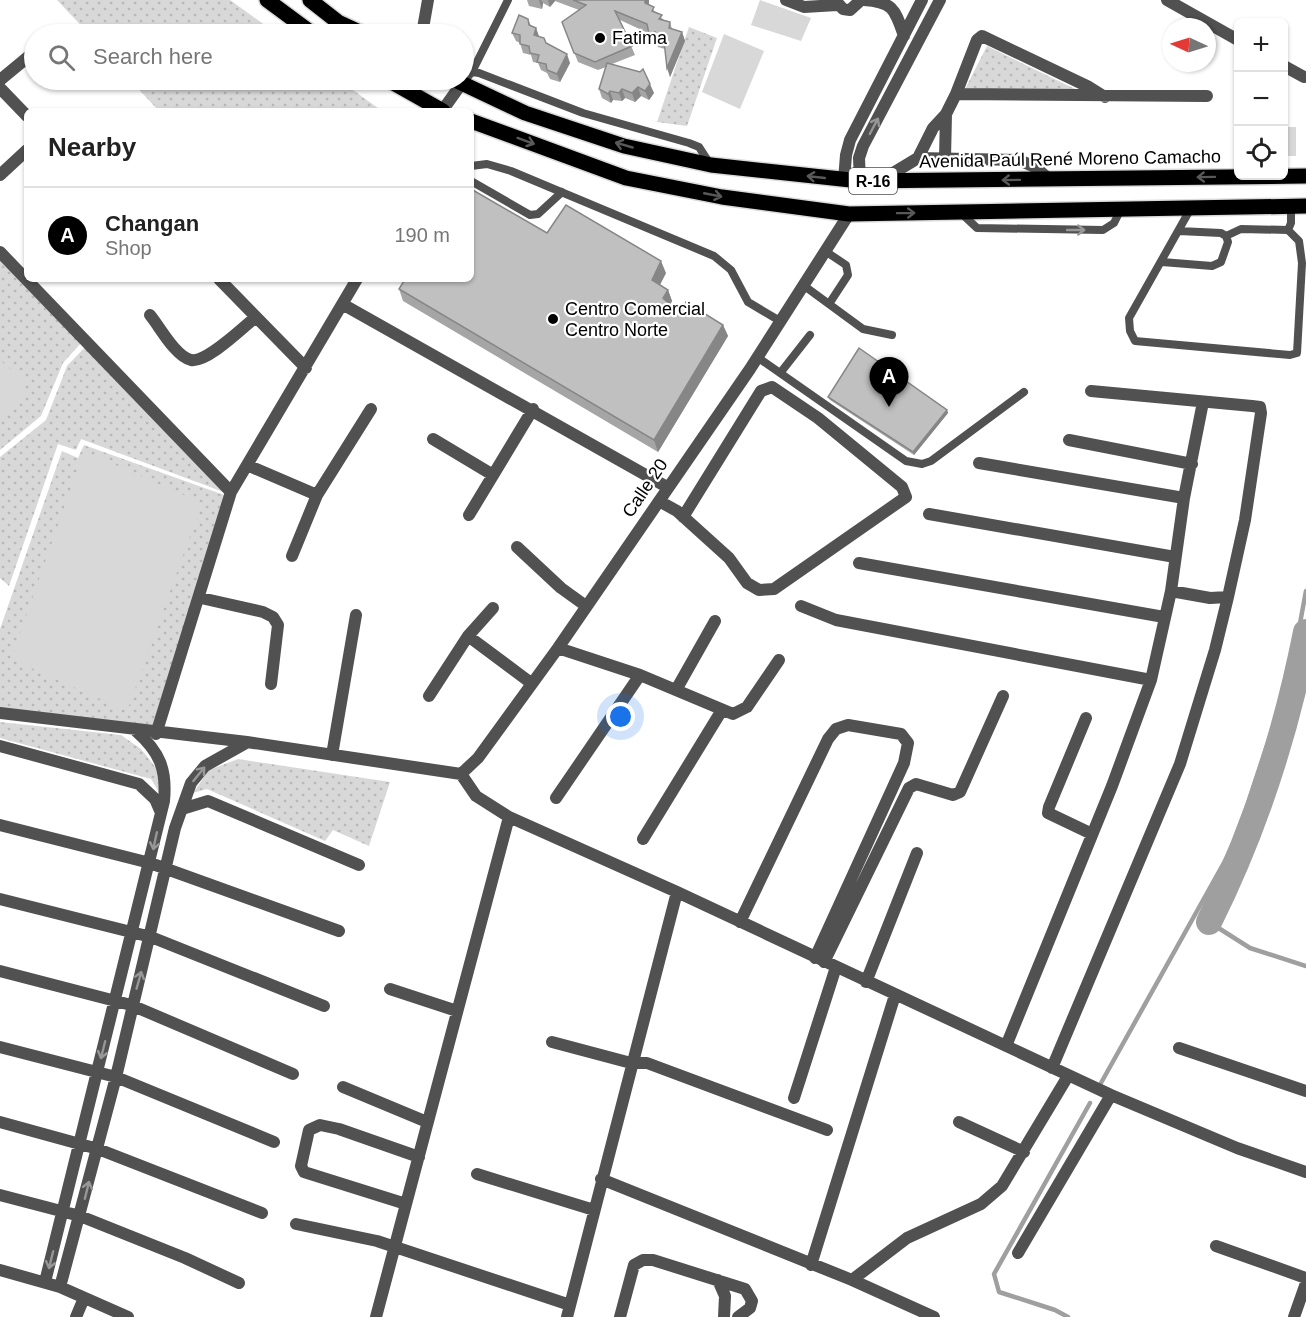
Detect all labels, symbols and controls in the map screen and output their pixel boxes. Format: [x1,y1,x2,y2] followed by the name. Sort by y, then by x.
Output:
[1162,18,1216,72] north arrow
[1234,18,1288,180] map controls
[1234,18,1288,72] button: +
[24,24,474,90] search box
[612,28,668,48] place label: Fatima
[593,31,607,45] marker: Fatima
[45,41,78,74] icon: search
[93,44,213,69] text: Search here
[1234,72,1288,126] button: −
[868,117,880,135] one-way arrow
[1234,126,1288,180] button: locate
[48,132,136,162] text: Nearby
[516,137,535,148] one-way arrow
[615,139,634,150] one-way arrow
[919,146,1221,172] street label: Avenida Paúl René Moreno Camacho
[849,168,897,194] road number: R-16
[806,171,826,182] one-way arrow
[1196,171,1216,183] one-way arrow
[1001,174,1021,185] one-way arrow
[702,190,722,201] one-way arrow
[896,208,916,219] one-way arrow
[105,211,199,236] text: Changan
[60,224,75,246] text: A
[394,224,450,246] text: 190 m
[1065,224,1085,236] one-way arrow
[105,237,152,259] text: Shop
[565,299,705,340] place label: Centro Comercial Centro Norte
[546,312,560,326] marker: Centro Comercial Centro Norte
[870,358,908,407] pin: A
[618,455,672,521] street label: Calle 20
[606,702,635,731] your location
[192,766,205,782] one-way arrow
[149,831,160,850] one-way arrow
[133,971,145,990] one-way arrow
[97,1041,108,1060] one-way arrow
[82,1181,94,1200] one-way arrow
[44,1250,56,1269] one-way arrow

